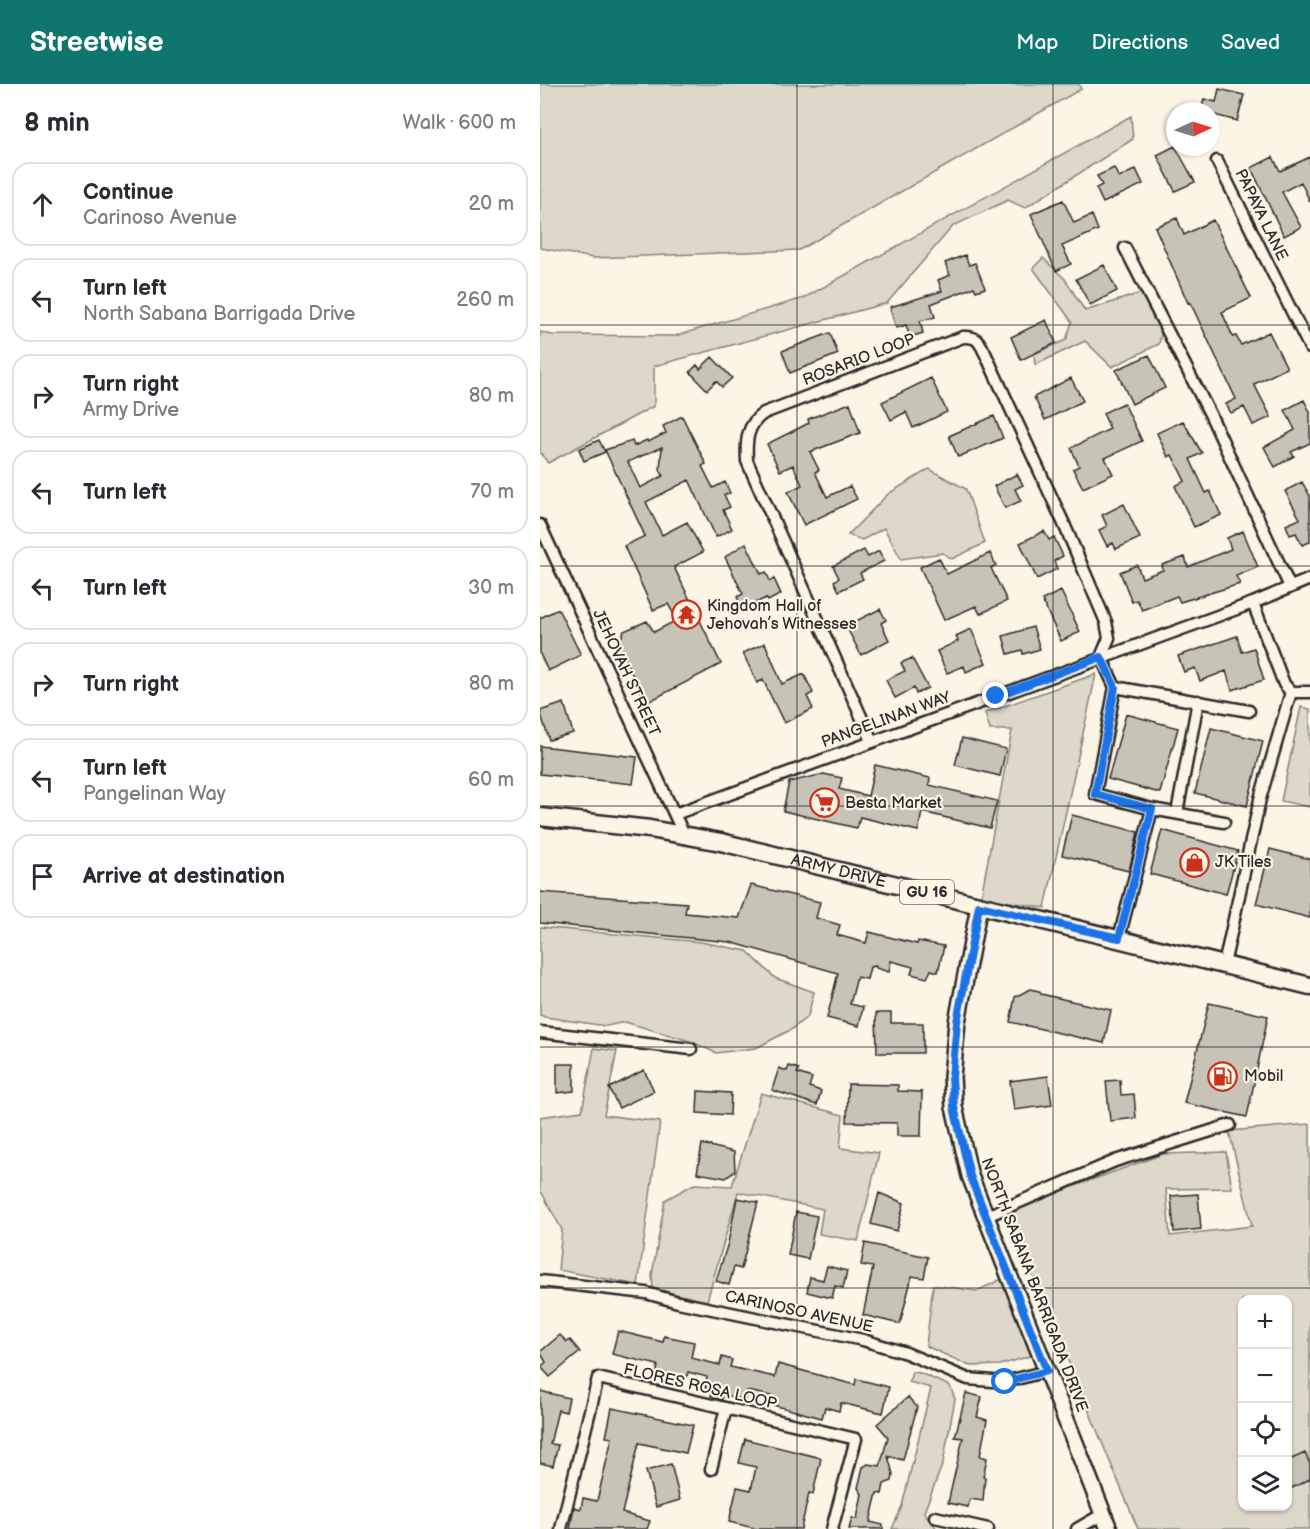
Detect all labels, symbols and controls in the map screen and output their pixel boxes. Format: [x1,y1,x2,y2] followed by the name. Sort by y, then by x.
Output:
[30,26,163,59] text: Streetwise
[1016,30,1059,55] text: Map
[1092,30,1188,55] text: Directions
[1221,30,1280,55] text: Saved
[1166,102,1220,156] north arrow
[24,108,90,139] text: 8 min
[403,111,516,135] text: Walk · 600 m
[1231,166,1291,264] street label: PAPAYA LANE
[83,179,173,206] text: Continue
[26,188,59,221] icon: ahead
[469,192,514,216] text: 20 m
[83,206,237,230] text: Carinoso Avenue
[83,275,167,302] text: Turn left
[26,284,59,317] icon: left
[456,288,514,312] text: 260 m
[83,302,355,326] text: North Sabana Barrigada Drive
[800,330,918,390] street label: ROSARIO LOOP
[83,371,179,398] text: Turn right
[26,380,59,413] icon: right
[469,384,514,408] text: 80 m
[83,398,179,422] text: Army Drive
[26,476,59,509] icon: left
[83,479,167,506] text: Turn left
[470,480,514,504] text: 70 m
[26,572,59,605] icon: left
[83,575,167,602] text: Turn left
[468,576,514,600] text: 30 m
[707,597,857,634] place label: Kingdom Hall of Jehovah’s Witnesses
[670,599,702,631] temple icon: Kingdom Hall of Jehovah’s Witnesses
[588,606,664,740] street label: JEHOVAH STREET
[26,668,59,701] icon: right
[83,671,179,698] text: Turn right
[469,672,514,696] text: 80 m
[982,682,1008,708] route end
[819,688,954,752] street label: PANGELINAN WAY
[83,755,167,782] text: Turn left
[26,764,59,797] icon: left
[468,768,514,792] text: 60 m
[83,782,226,806] text: Pangelinan Way
[808,787,840,819] supermarket icon: Besta Market
[845,794,942,813] place label: Besta Market
[1178,846,1210,878] shop icon: JK Tiles
[789,850,888,892] street label: ARMY DRIVE
[1215,853,1271,872] place label: JK Tiles
[26,860,59,893] icon: arrive
[83,863,285,890] text: Arrive at destination
[900,880,954,904] road number: GU 16
[1207,1060,1239,1092] fuel station icon: Mobil
[1244,1067,1283,1086] place label: Mobil
[977,1155,1091,1415] street label: NORTH SABANA BARRIGADA DRIVE
[723,1287,875,1337] street label: CARINOSO AVENUE
[1238,1295,1292,1511] map controls
[1238,1295,1292,1349] button: +
[1238,1349,1292,1403] button: −
[622,1360,778,1414] street label: FLORES ROSA LOOP
[991,1368,1017,1394] route start
[1238,1403,1292,1457] button: locate
[1238,1457,1292,1511] button: layers

